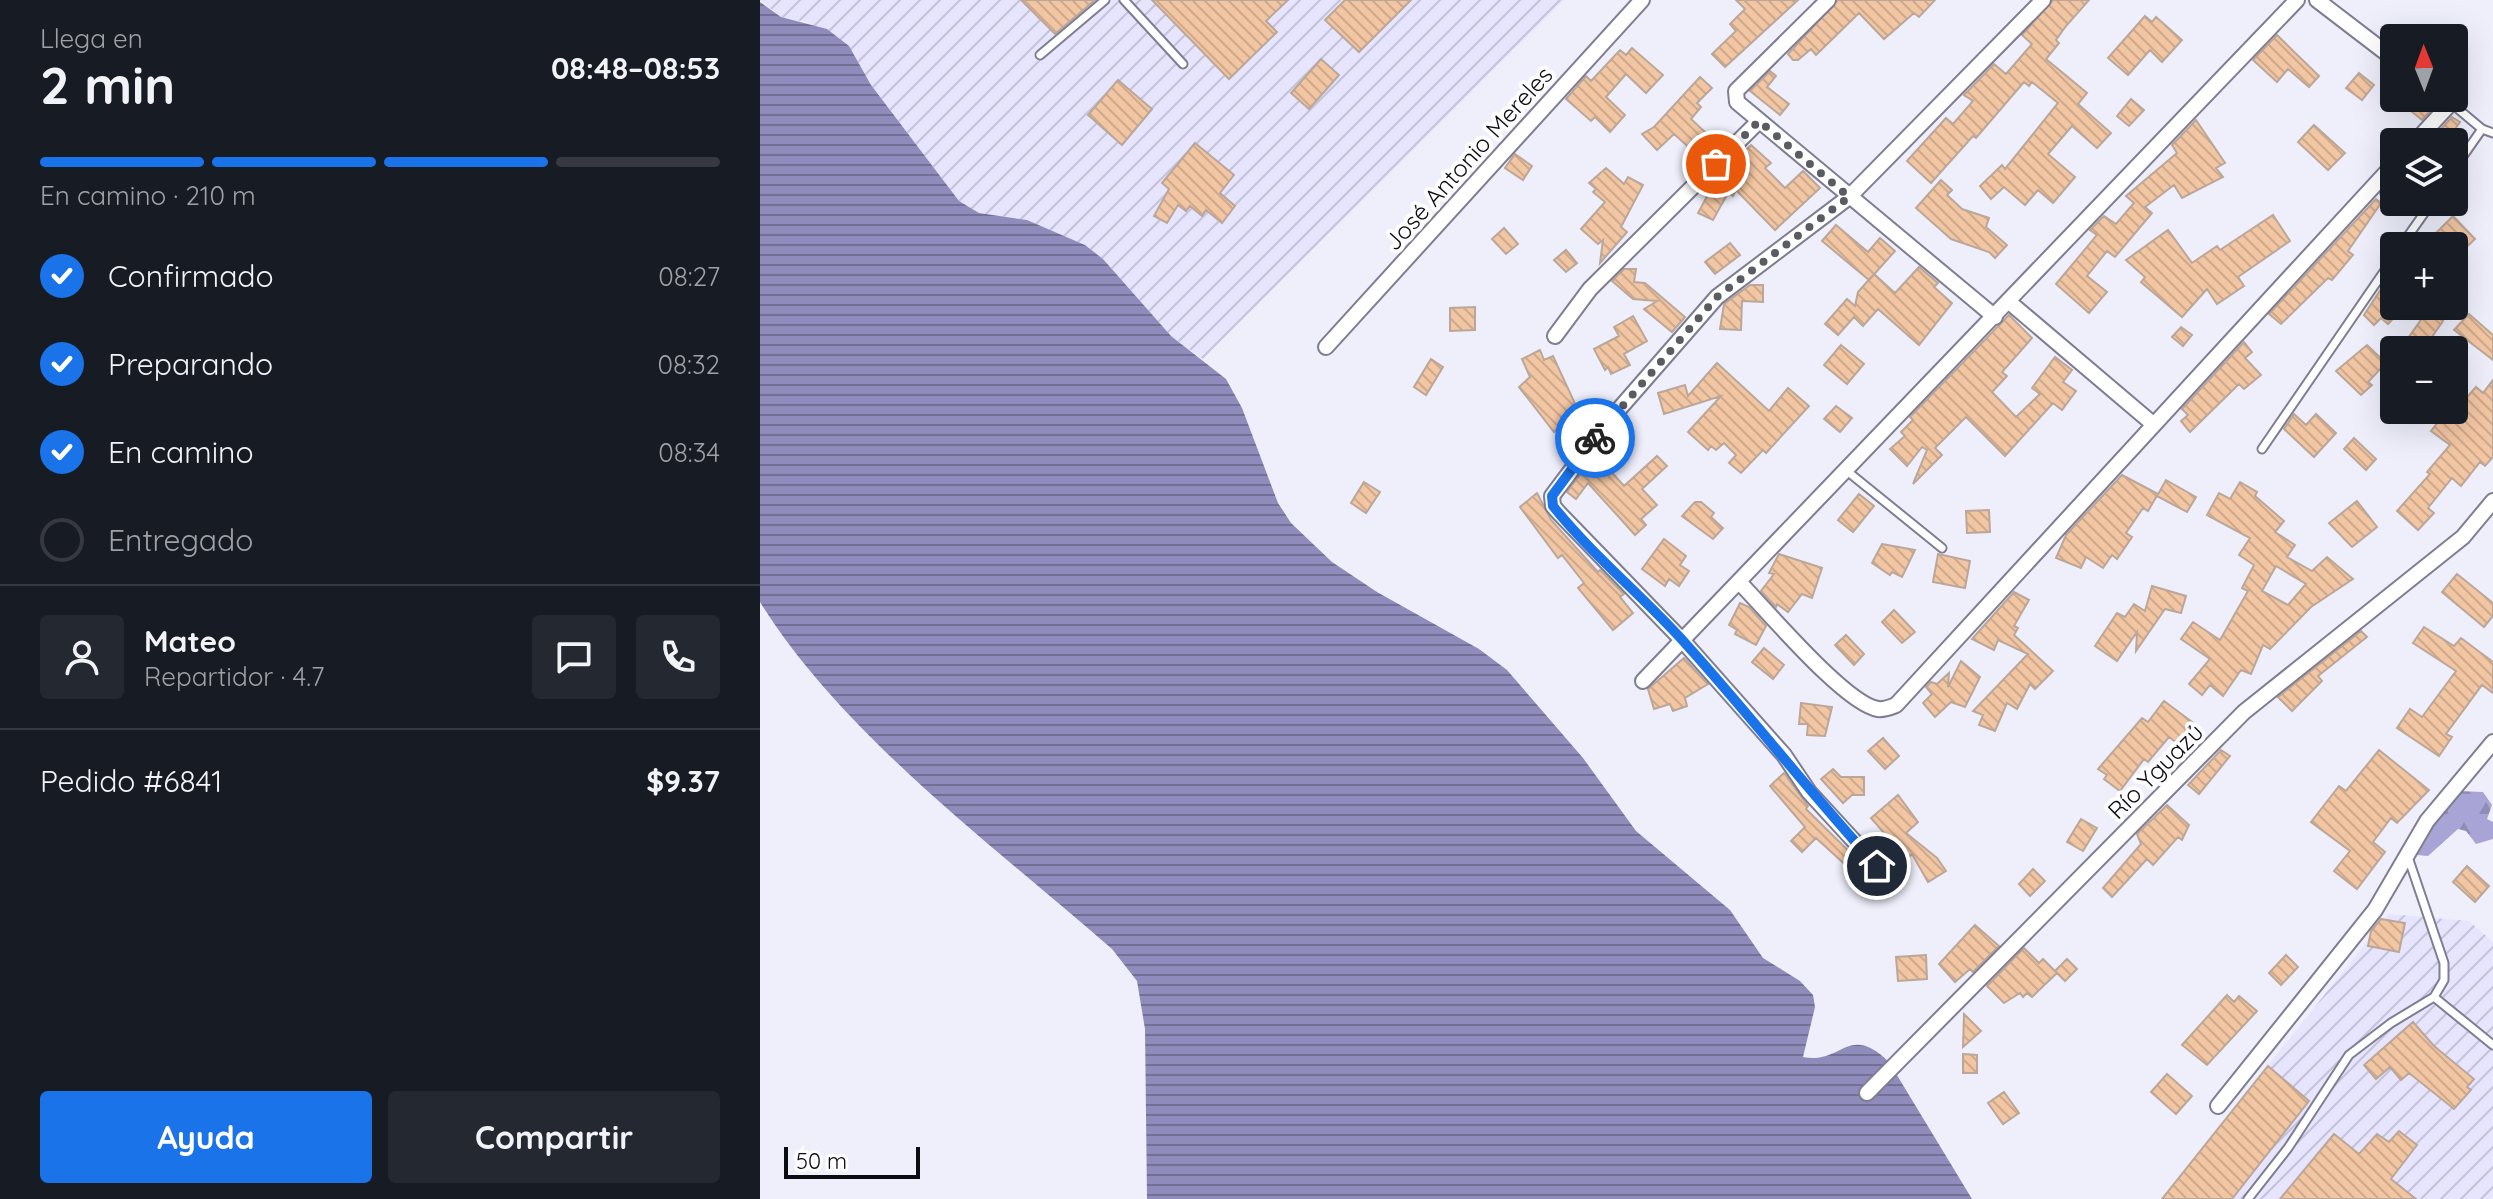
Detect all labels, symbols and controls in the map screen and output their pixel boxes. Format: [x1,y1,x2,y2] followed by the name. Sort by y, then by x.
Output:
[40,22,143,55] text: Llega en
[2380,24,2468,112] north arrow
[2380,24,2468,424] map controls
[551,49,720,87] text: 08:48–08:53
[40,52,175,117] text: 2 min
[1377,60,1559,256] street label: José Antonio Mereles
[2380,128,2468,216] button: layers
[1682,130,1750,198] pin
[1694,142,1738,186] icon: bag
[40,179,256,212] text: En camino · 210 m
[2380,232,2468,320] button: +
[40,254,84,298] icon: check
[108,257,274,295] text: Confirmado
[658,260,720,293] text: 08:27
[2380,336,2468,424] button: −
[40,342,84,386] icon: check
[108,345,273,383] text: Preparando
[658,348,720,381] text: 08:32
[1555,398,1635,478] courier
[1573,416,1617,460] icon: bike
[40,430,84,474] icon: check
[108,433,254,471] text: En camino
[658,436,720,469] text: 08:34
[108,521,253,559] text: Entregado
[40,615,124,699] button: person
[532,615,616,699] button: chat
[636,615,720,699] button: phone
[144,622,236,660] text: Mateo
[144,660,324,693] text: Repartidor · 4.7
[2101,717,2209,825] street label: Río Yguazú
[40,762,222,800] text: Pedido #6841
[646,762,720,800] text: $9.37
[1843,832,1911,900] pin
[1855,844,1899,888] icon: home
[40,1091,372,1183] button: Ayuda
[388,1091,720,1183] button: Compartir
[784,1143,920,1179] scale bar
[796,1147,847,1175] text: 50 m

